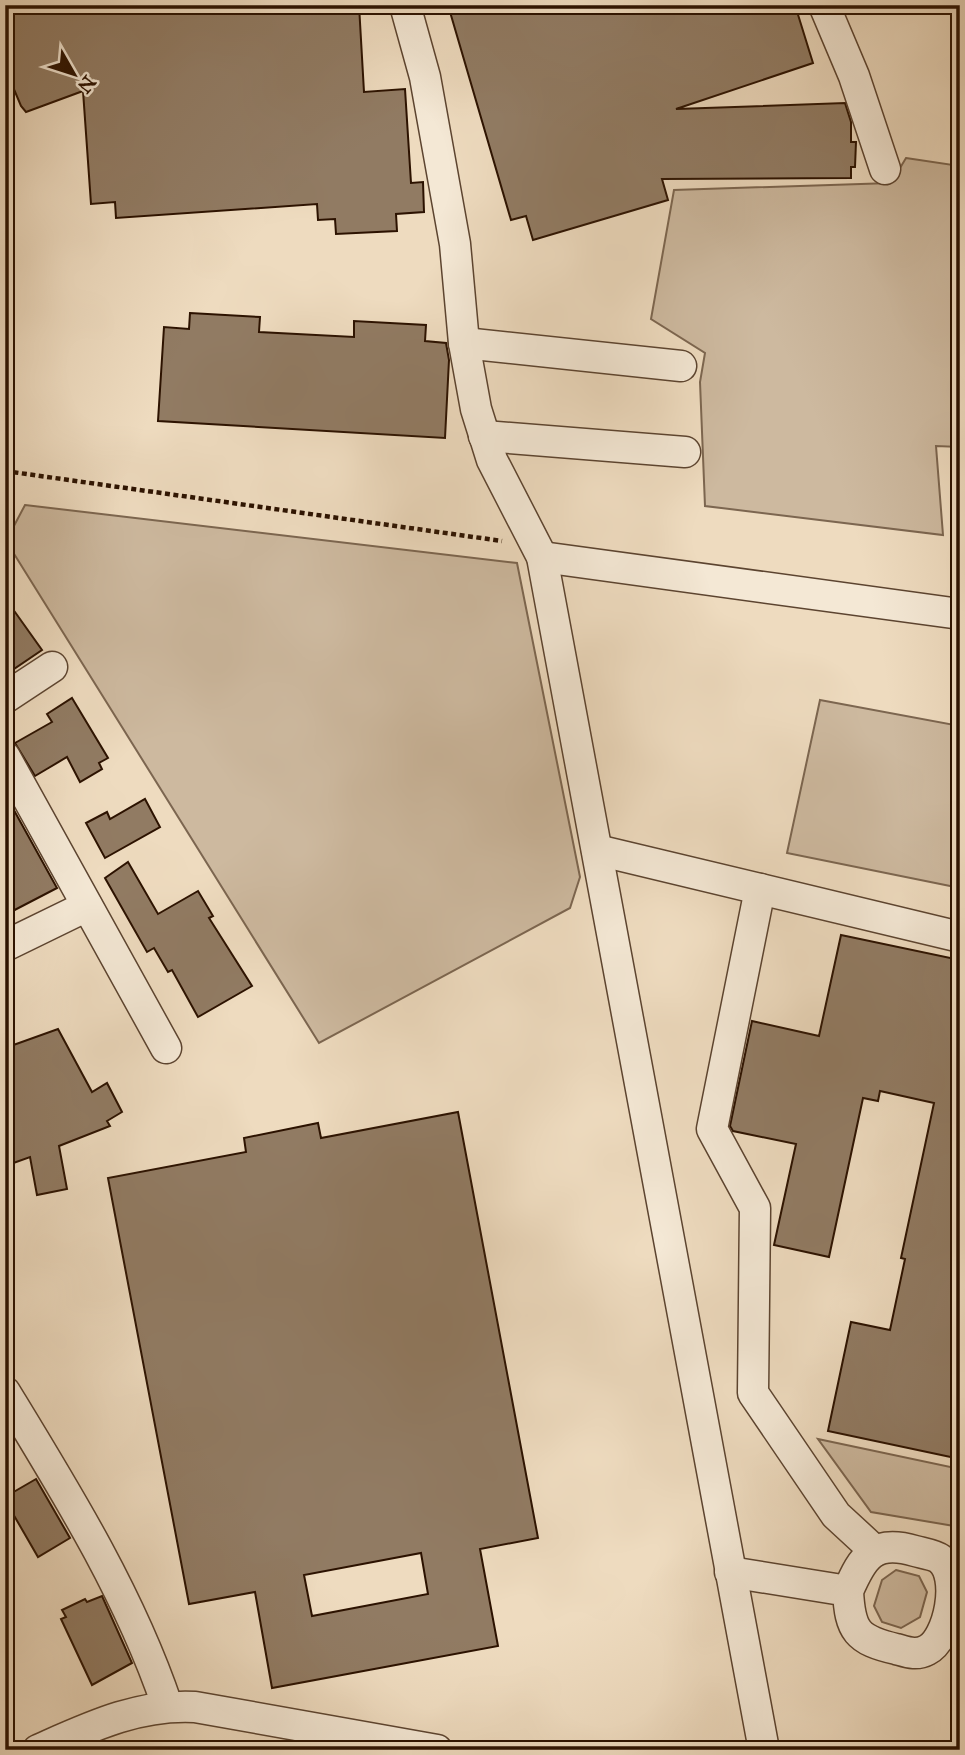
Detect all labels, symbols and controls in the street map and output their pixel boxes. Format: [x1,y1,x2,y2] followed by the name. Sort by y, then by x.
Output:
[38,38,108,108] north arrow
[73,71,101,98] text: N

